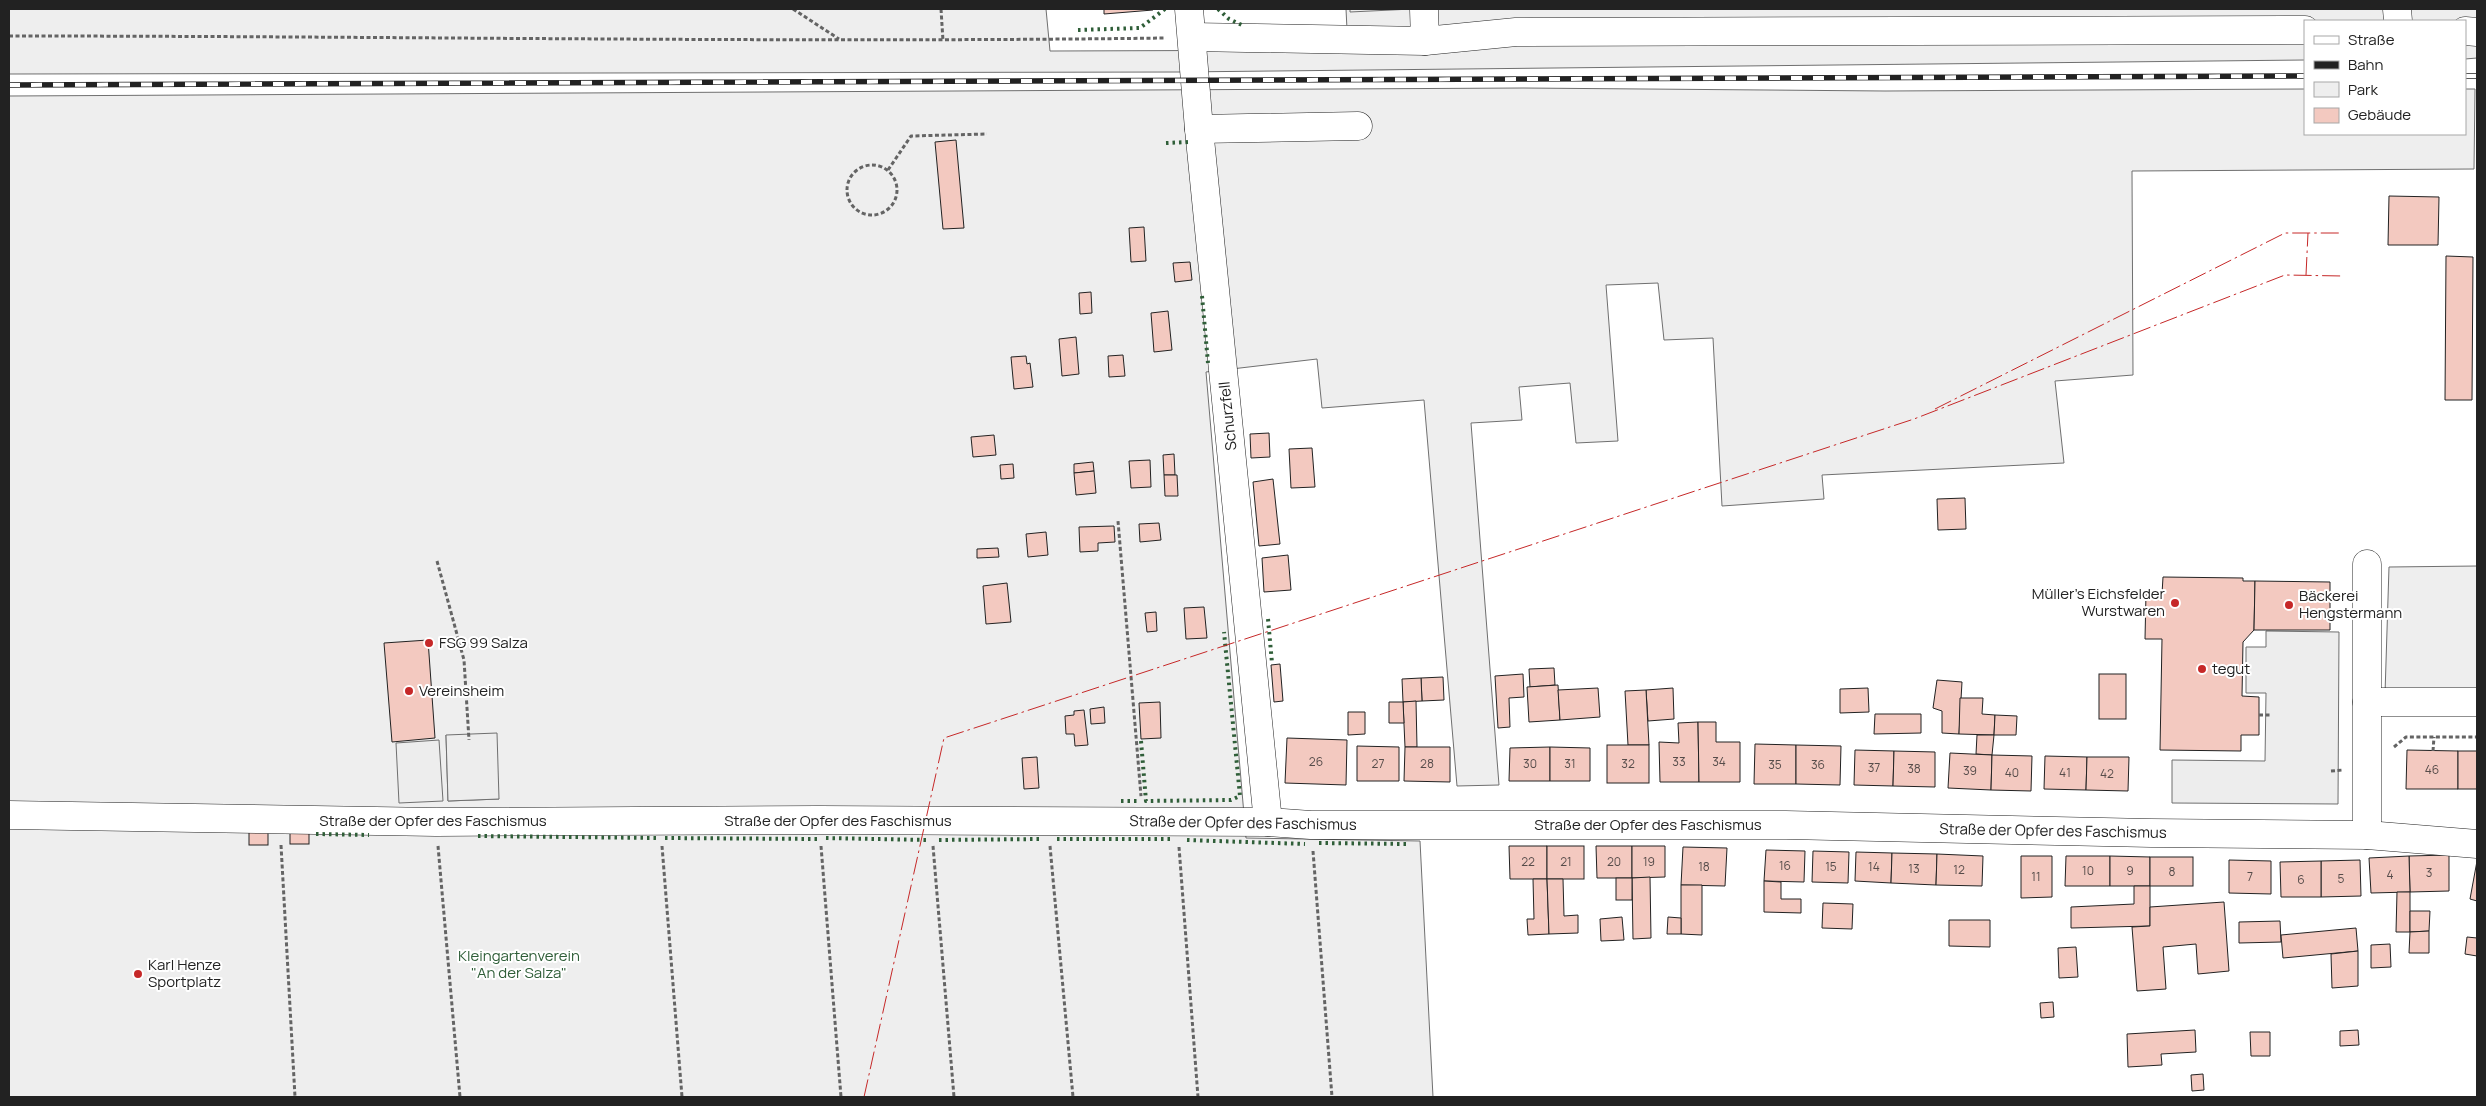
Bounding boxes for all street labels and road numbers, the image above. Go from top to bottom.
street label: Schurzfell [1213,380,1242,452]
street label: Straße der Opfer des Faschismus [319,810,547,831]
street label: Straße der Opfer des Faschismus [724,810,952,831]
street label: Straße der Opfer des Faschismus [1129,810,1357,835]
street label: Straße der Opfer des Faschismus [1534,814,1762,835]
street label: Straße der Opfer des Faschismus [1939,818,2167,843]

